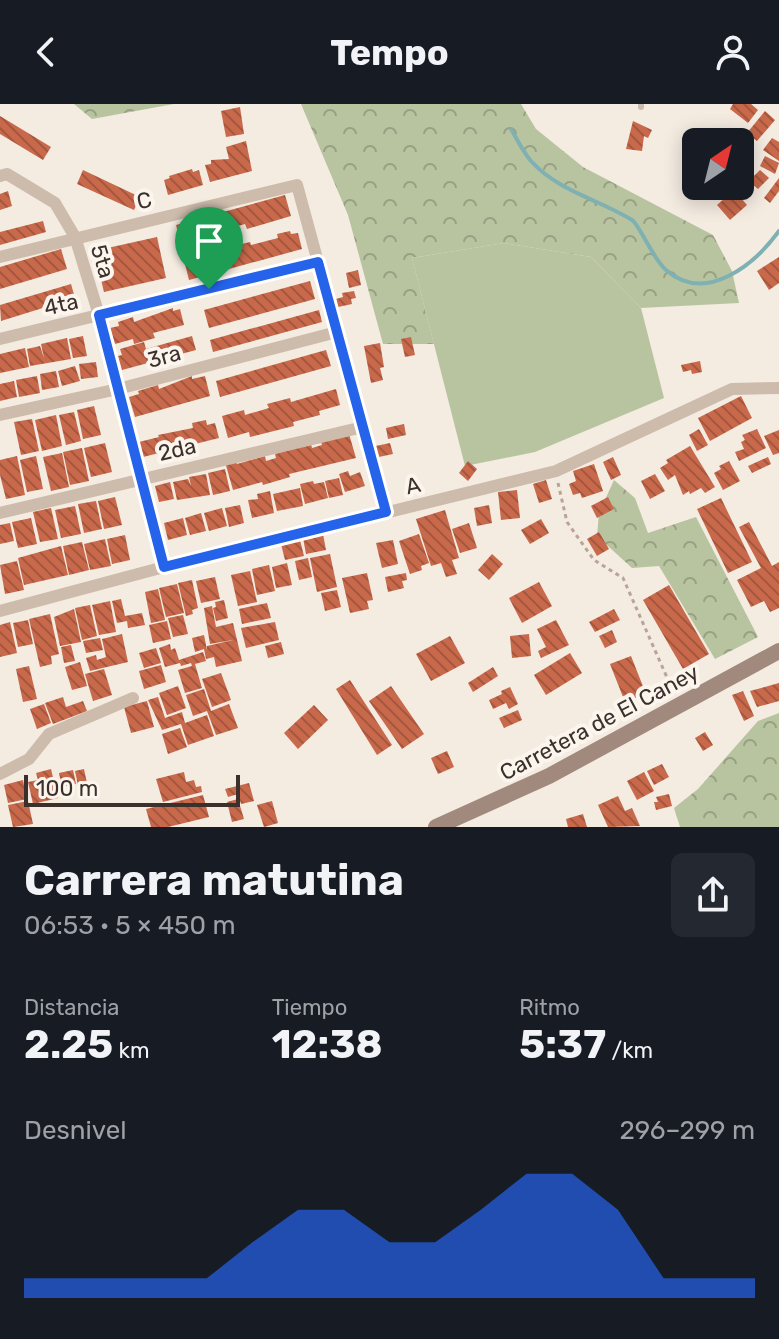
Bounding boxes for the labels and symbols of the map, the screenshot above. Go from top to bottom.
north arrow [682,128,754,200]
street label: C [134,186,154,215]
pin [175,207,243,289]
street label: 5ta [85,241,120,281]
street label: 4ta [41,287,81,322]
street label: 3ra [144,339,184,374]
street label: 2da [155,432,199,467]
street label: A [403,471,424,500]
street label: Carretera de El Caney [495,659,703,786]
scale bar [24,771,240,807]

